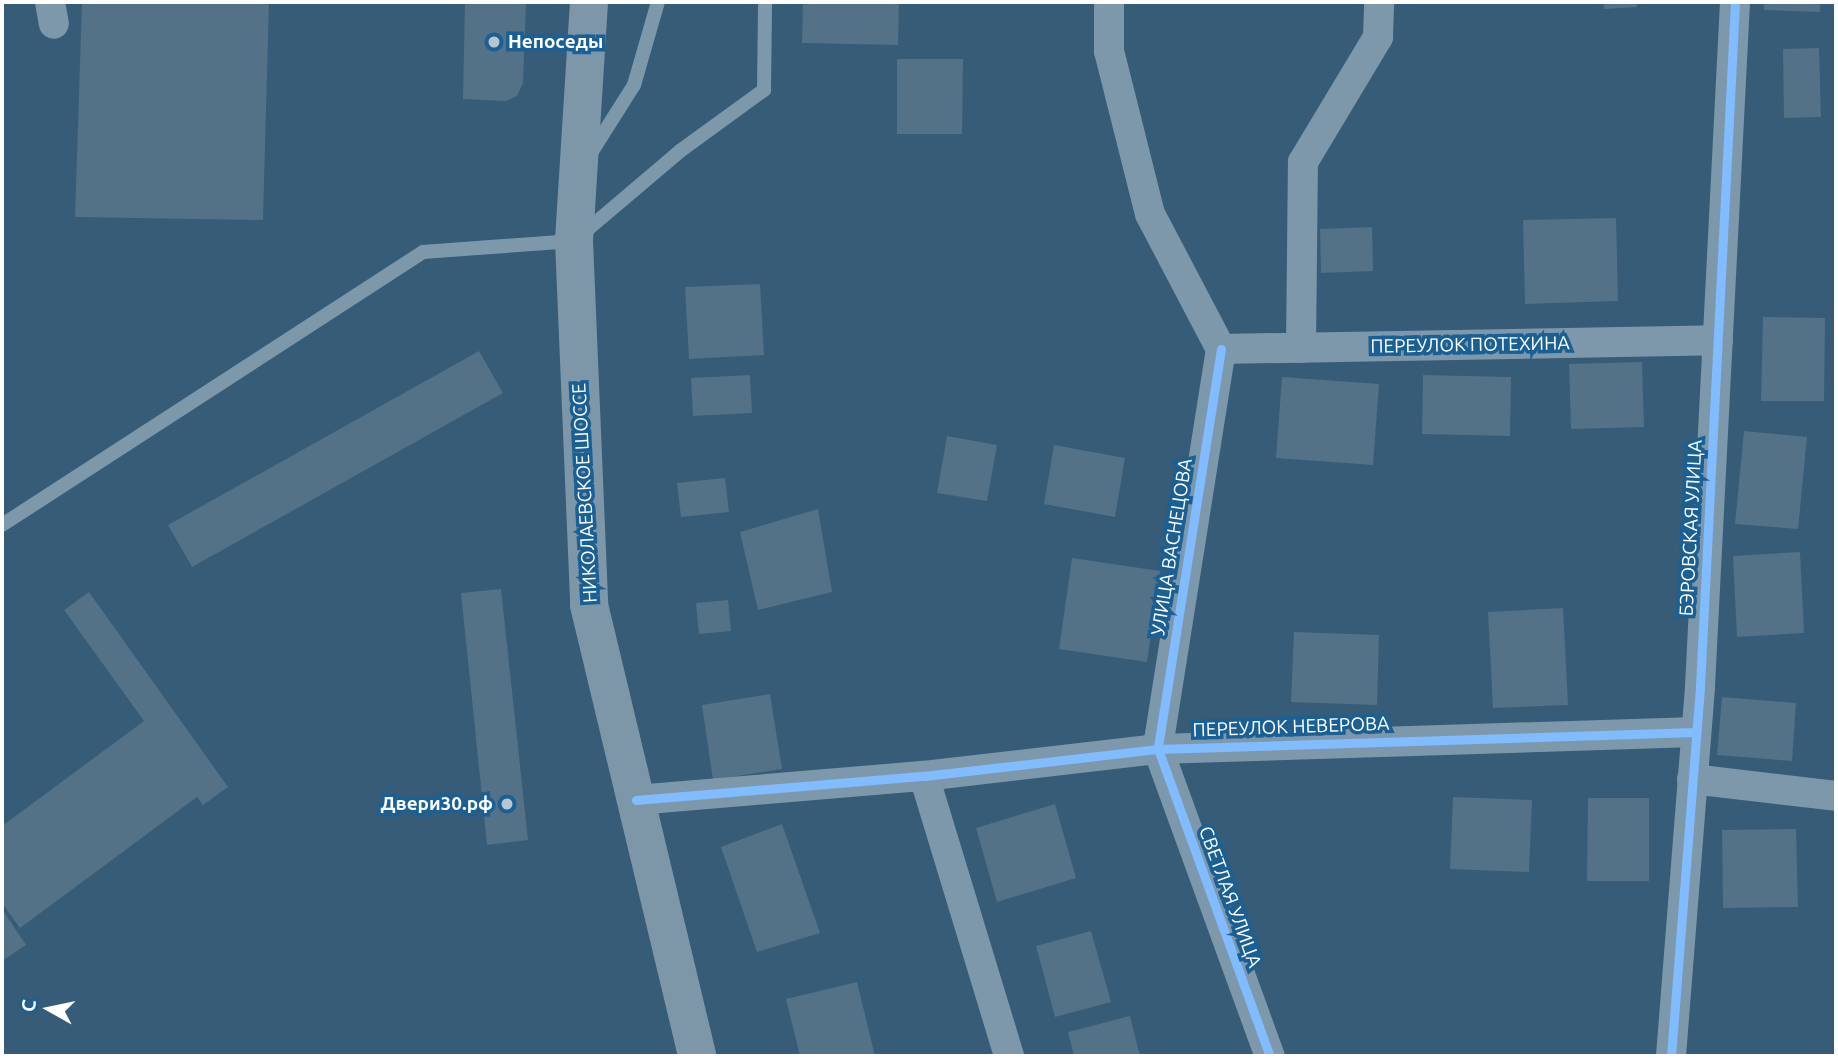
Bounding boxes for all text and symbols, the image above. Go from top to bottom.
place label: Непоседы [508,31,603,53]
marker: Непоседы [486,34,502,50]
street label: ПЕРЕУЛОК ПОТЕХИНА [1370,332,1570,358]
street label: НИКОЛАЕВСКОЕ ШОССЕ [568,382,602,604]
street label: БЭРОВСКАЯ УЛИЦА [1675,439,1707,617]
street label: УЛИЦА ВАСНЕЦОВА [1147,457,1197,637]
street label: ПЕРЕУЛОК НЕВЕРОВА [1192,712,1390,742]
place label: Двери30.рф [380,793,493,815]
marker: Двери30.рф [499,796,515,812]
street label: СВЕТЛАЯ УЛИЦА [1194,823,1266,971]
north arrow [14,974,84,1044]
text: С [16,998,40,1013]

